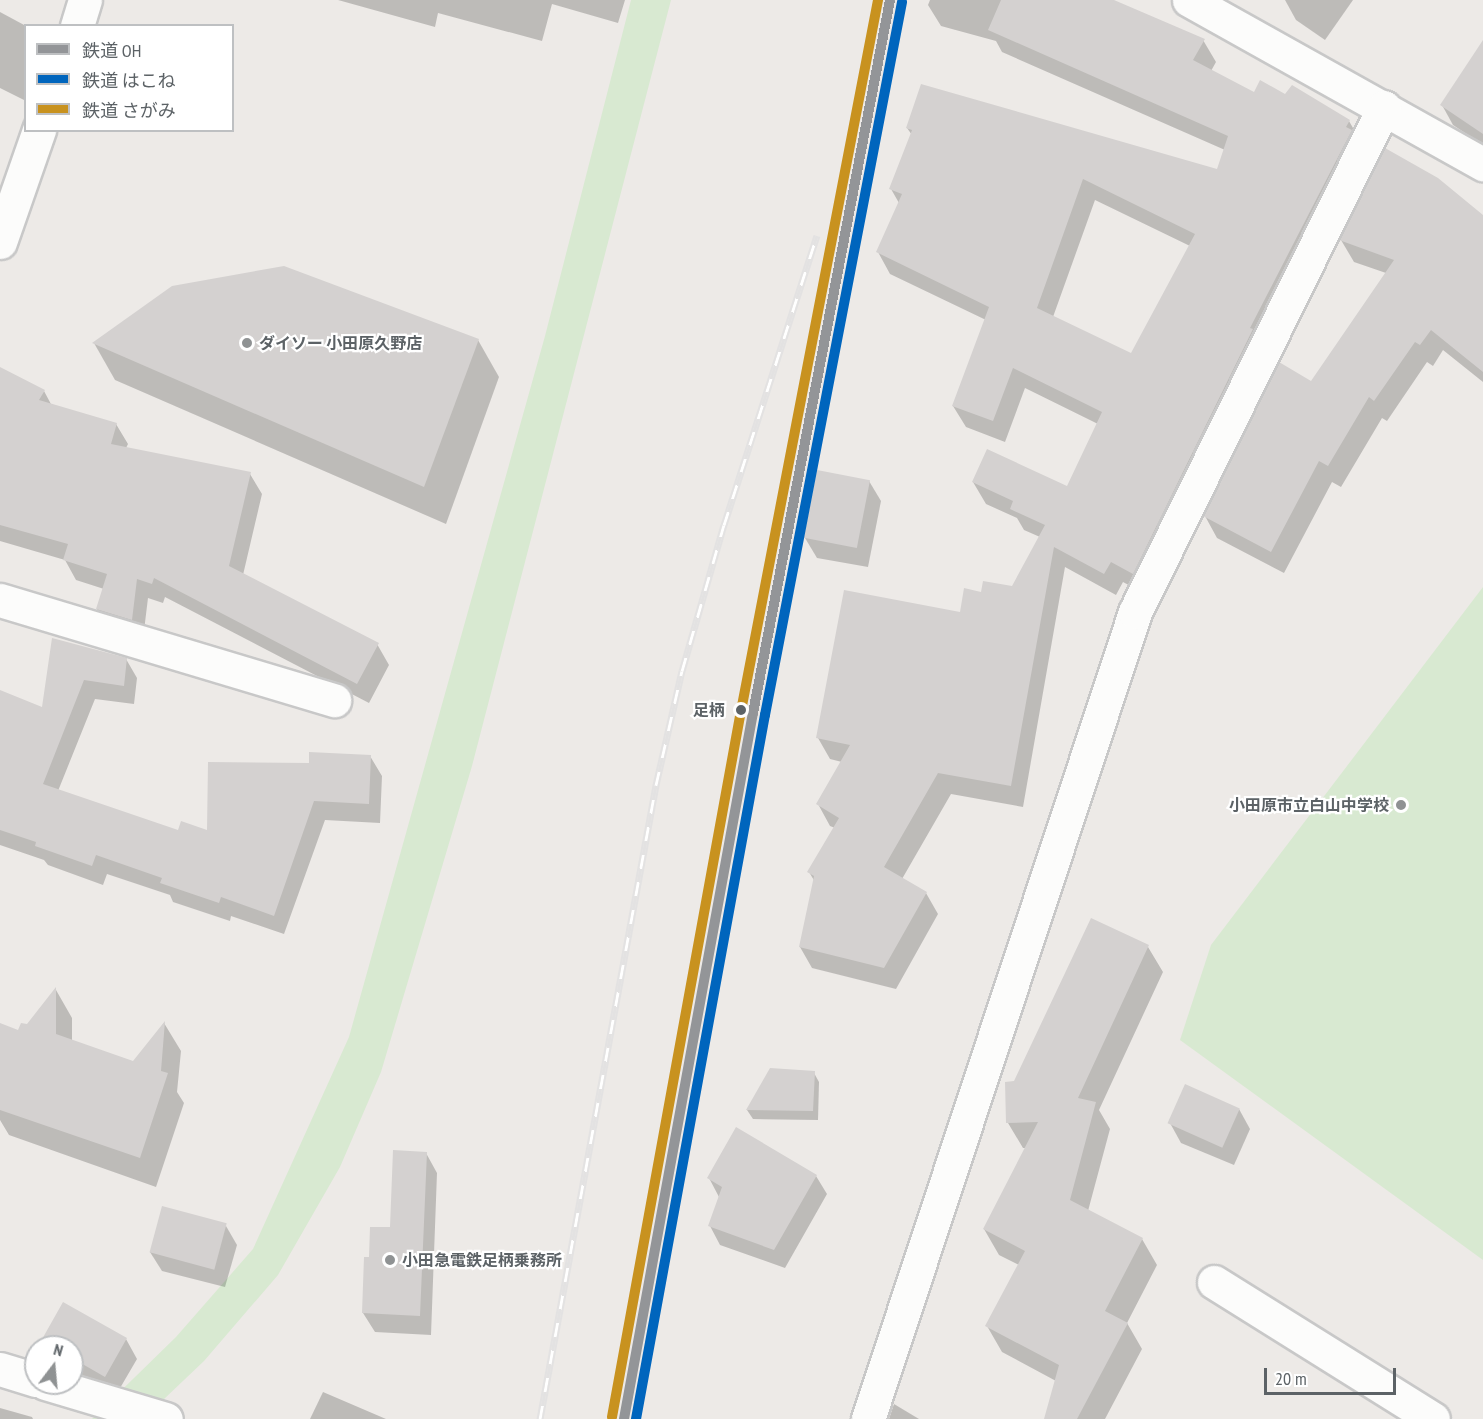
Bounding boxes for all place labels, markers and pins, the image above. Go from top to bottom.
place label: ダイソー 小田原久野店 [259,333,422,353]
marker: ダイソー 小田原久野店 [240,336,254,350]
marker: 足柄 [730,699,752,721]
place label: 足柄 [693,700,725,720]
place label: 小田原市立白山中学校 [1229,795,1389,815]
marker: 小田原市立白山中学校 [1394,798,1408,812]
place label: 小田急電鉄足柄乗務所 [402,1250,562,1270]
marker: 小田急電鉄足柄乗務所 [383,1253,397,1267]

